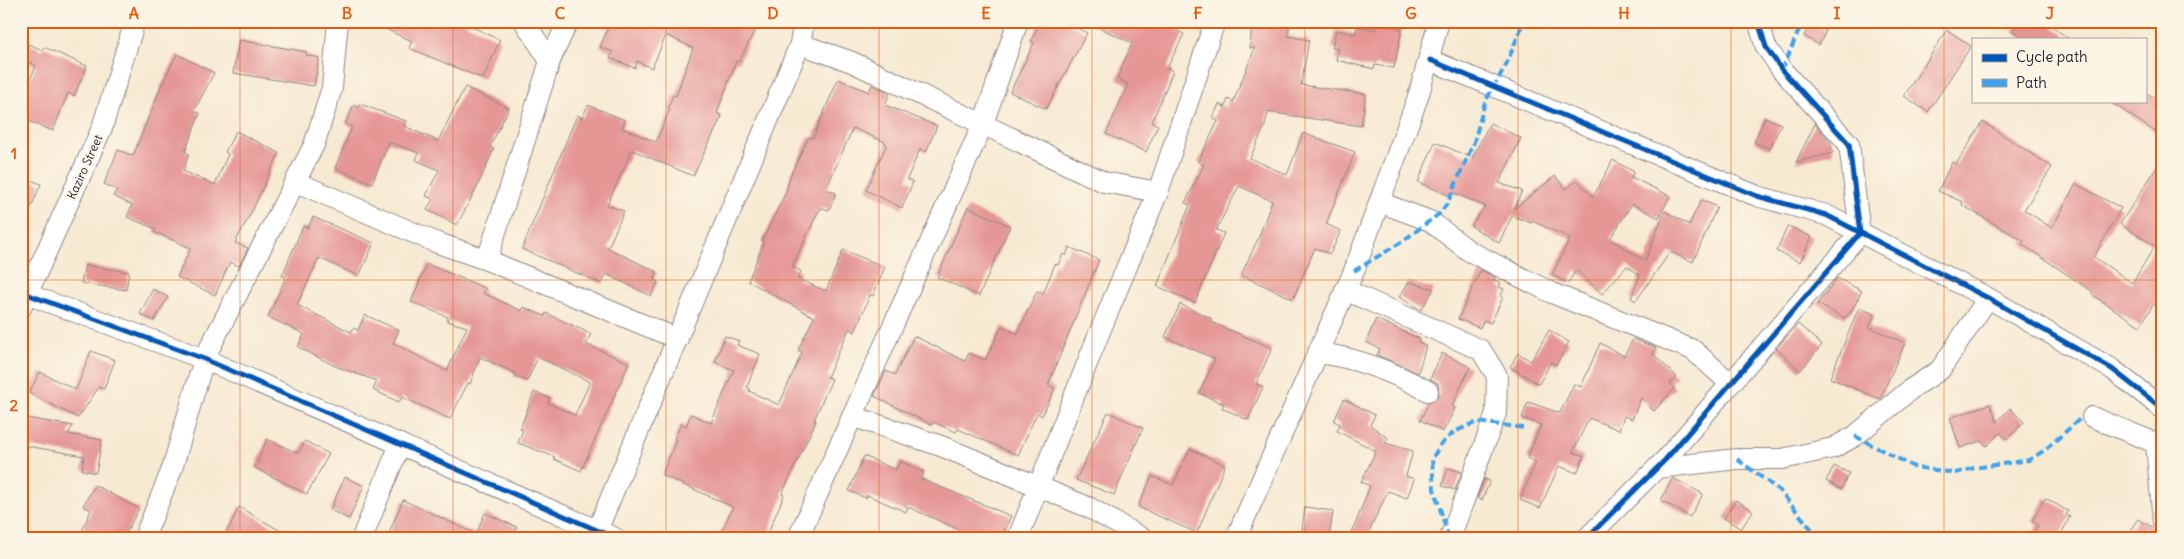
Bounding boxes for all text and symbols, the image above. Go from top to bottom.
text: A [129,3,139,23]
text: B [342,3,353,23]
text: C [555,3,566,23]
text: D [767,3,779,23]
text: E [981,3,991,23]
text: F [1193,3,1203,23]
text: G [1405,3,1417,23]
text: H [1618,3,1630,23]
text: I [1834,3,1841,23]
text: J [2046,3,2055,23]
legend [1972,38,2146,102]
text: Cycle path [2016,47,2088,66]
text: Path [2016,73,2047,92]
street label: Kaziro Street [64,132,105,201]
text: 1 [11,143,17,163]
text: 2 [10,395,19,415]

